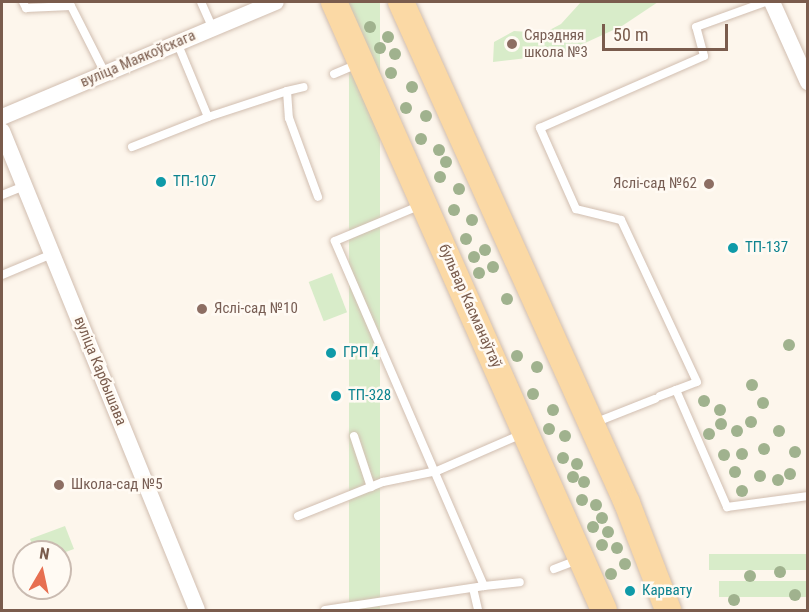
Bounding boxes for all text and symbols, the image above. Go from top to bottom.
scale bar [605,12,731,50]
text: 50 m [613,24,648,45]
place label: Сярэдняя школа №3 [524,26,588,61]
street label: вуліца Маякоўскага [78,27,198,91]
marker: Сярэдняя школа №3 [505,37,519,51]
place label: ТП-107 [173,173,216,191]
marker: ТП-107 [154,175,168,189]
place label: Яслі-сад №62 [613,175,697,193]
marker: Яслі-сад №62 [702,177,716,191]
place label: ТП-137 [745,239,788,257]
street label: бульвар Касманаўтаў [435,241,505,371]
marker: ТП-137 [726,241,740,255]
place label: Яслі-сад №10 [214,300,298,318]
marker: Яслі-сад №10 [195,302,209,316]
street label: вуліца Карбышава [70,314,130,428]
place label: ГРП 4 [343,344,379,362]
marker: ГРП 4 [324,346,338,360]
place label: ТП-328 [348,387,391,405]
marker: ТП-328 [329,389,343,403]
place label: Школа-сад №5 [71,476,163,494]
marker: Школа-сад №5 [52,478,66,492]
north arrow [12,540,72,600]
text: N [38,544,51,564]
place label: Карвату [642,582,692,600]
marker: Карвату [623,584,637,598]

